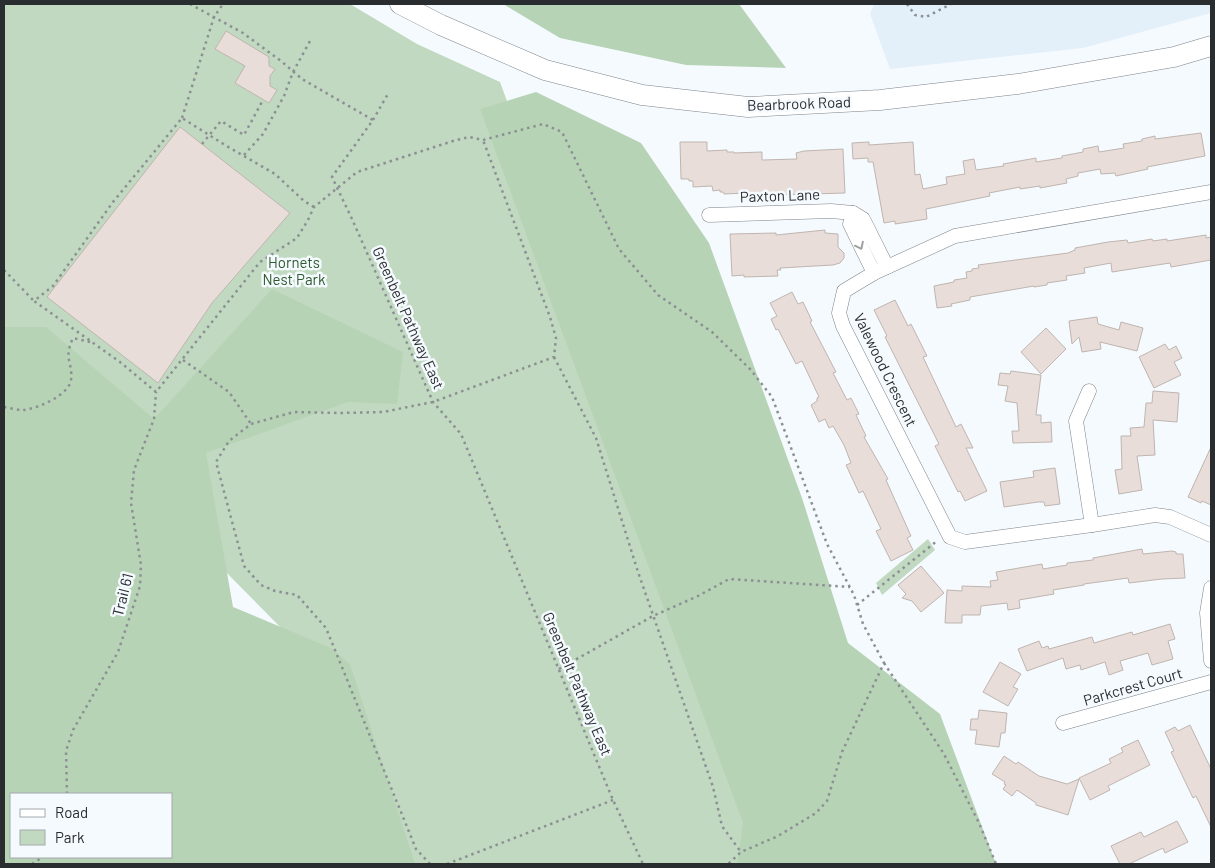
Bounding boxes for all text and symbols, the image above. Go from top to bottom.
street label: Bearbrook Road [747,92,851,114]
street label: Paxton Lane [740,185,820,205]
one-way arrow [854,241,865,250]
street label: Greenbelt Pathway East [369,244,448,392]
park label: Hornets Nest Park [262,253,326,288]
street label: Valewood Crescent [851,310,921,429]
street label: Trail 61 [108,571,136,618]
street label: Greenbelt Pathway East [540,609,616,758]
street label: Parkcrest Court [1081,663,1184,709]
legend [10,793,172,858]
text: Road [55,803,88,821]
text: Park [55,828,85,846]

